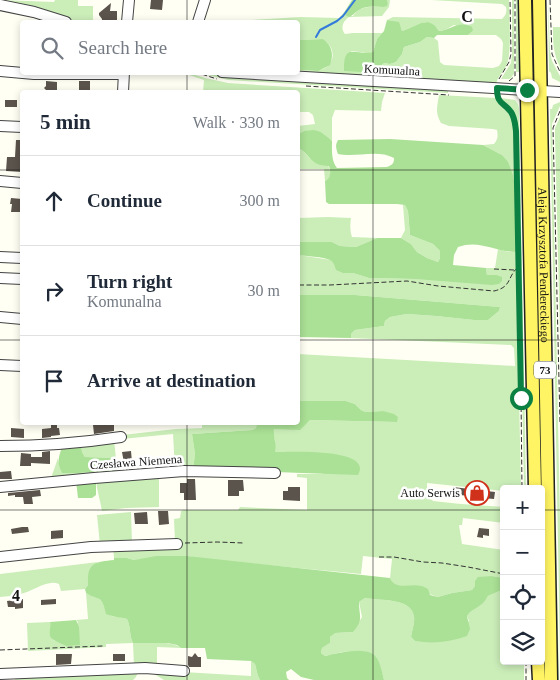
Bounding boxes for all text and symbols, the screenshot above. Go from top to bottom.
text: C [461,8,473,25]
search box [20,20,300,75]
icon: search [38,34,66,62]
text: Search here [78,37,167,58]
street label: Komunalna [364,62,421,78]
route end [516,79,539,102]
text: 5 min [40,110,91,134]
text: Walk · 330 m [193,114,280,131]
icon: ahead [40,187,68,215]
street label: Aleja Krzysztofa Pendereckiego [535,187,552,343]
text: Continue [87,190,162,211]
text: 300 m [240,192,280,209]
text: Turn right [87,271,172,292]
icon: right [40,277,68,305]
text: 30 m [248,282,280,299]
text: Komunalna [87,293,162,310]
road number: 73 [534,362,556,378]
icon: arrive [40,367,68,395]
text: Arrive at destination [87,370,256,391]
route start [510,387,533,410]
street label: Czesława Niemena [89,452,183,472]
shop icon: Auto Serwis [464,480,490,506]
map controls [500,485,545,665]
button: + [500,485,545,530]
place label: Auto Serwis [400,486,460,500]
button: − [500,530,545,575]
button: locate [500,575,545,620]
text: 4 [12,587,20,604]
button: layers [500,620,545,665]

